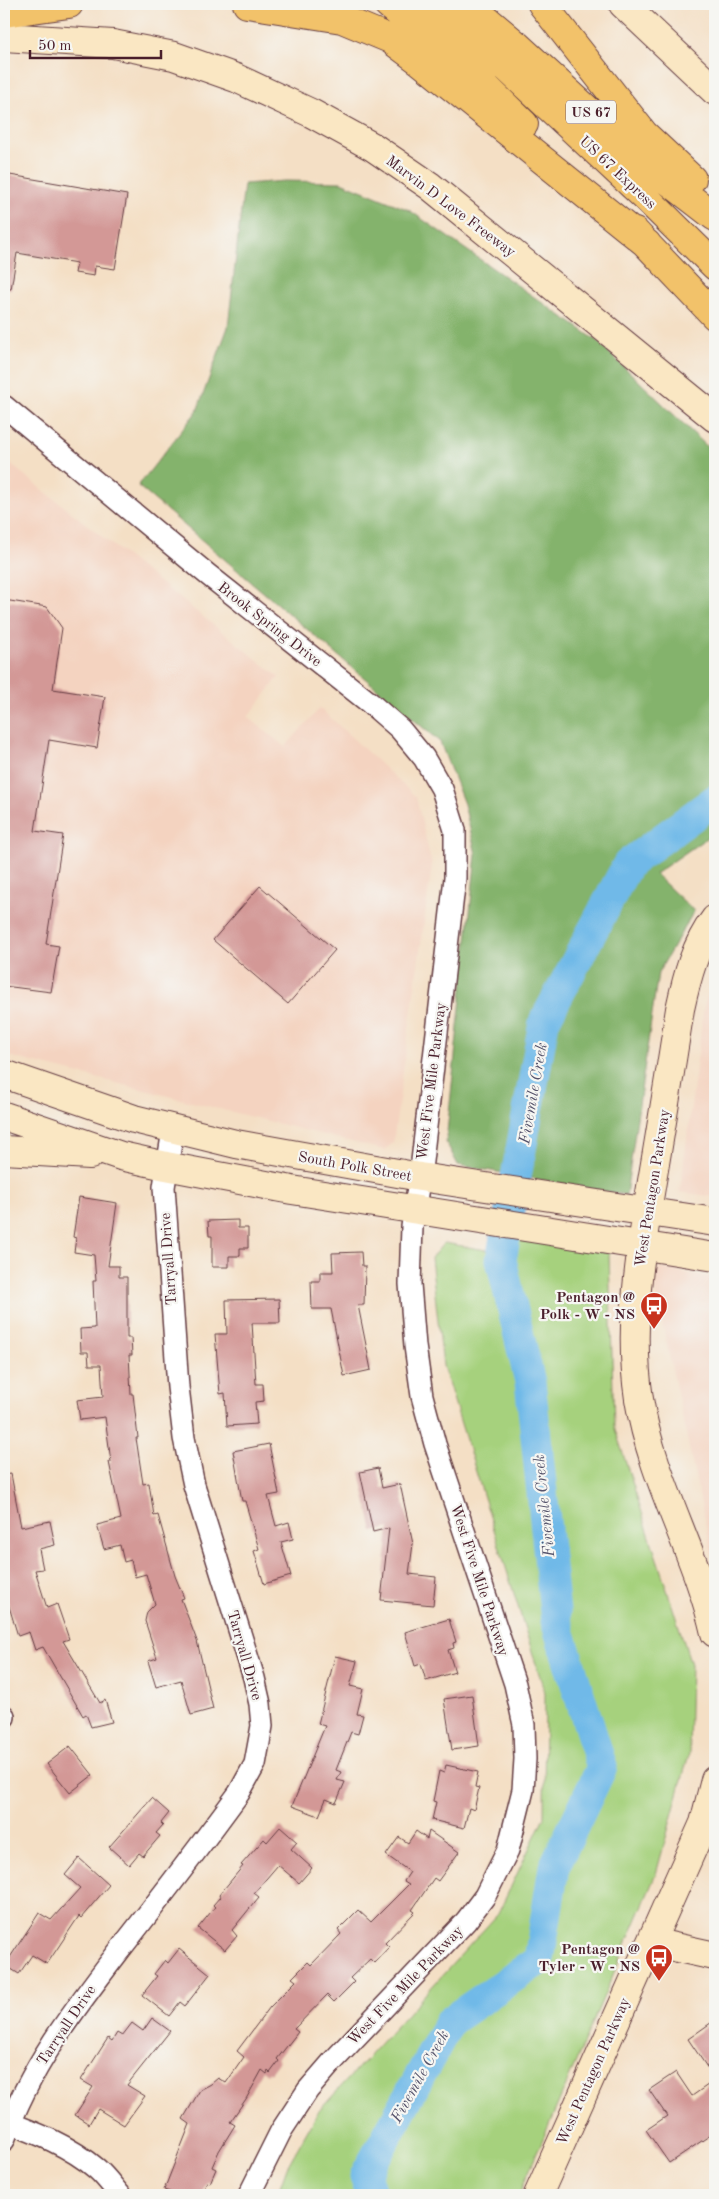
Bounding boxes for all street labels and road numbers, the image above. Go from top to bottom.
road number: US 67 [566,100,616,124]
street label: US 67 Express [576,134,658,212]
street label: Marvin D Love Freeway [383,154,518,261]
street label: Brook Spring Drive [214,580,324,670]
street label: West Five Mile Parkway [415,1001,450,1161]
street label: West Pentagon Parkway [634,1108,673,1268]
street label: South Polk Street [297,1150,413,1185]
street label: Tarryall Drive [159,1212,180,1306]
street label: West Five Mile Parkway [447,1503,510,1658]
street label: Tarryall Drive [224,1609,264,1702]
street label: West Five Mile Parkway [345,1924,467,2048]
street label: Tarryall Drive [35,1983,99,2069]
street label: West Pentagon Parkway [555,1996,634,2148]

